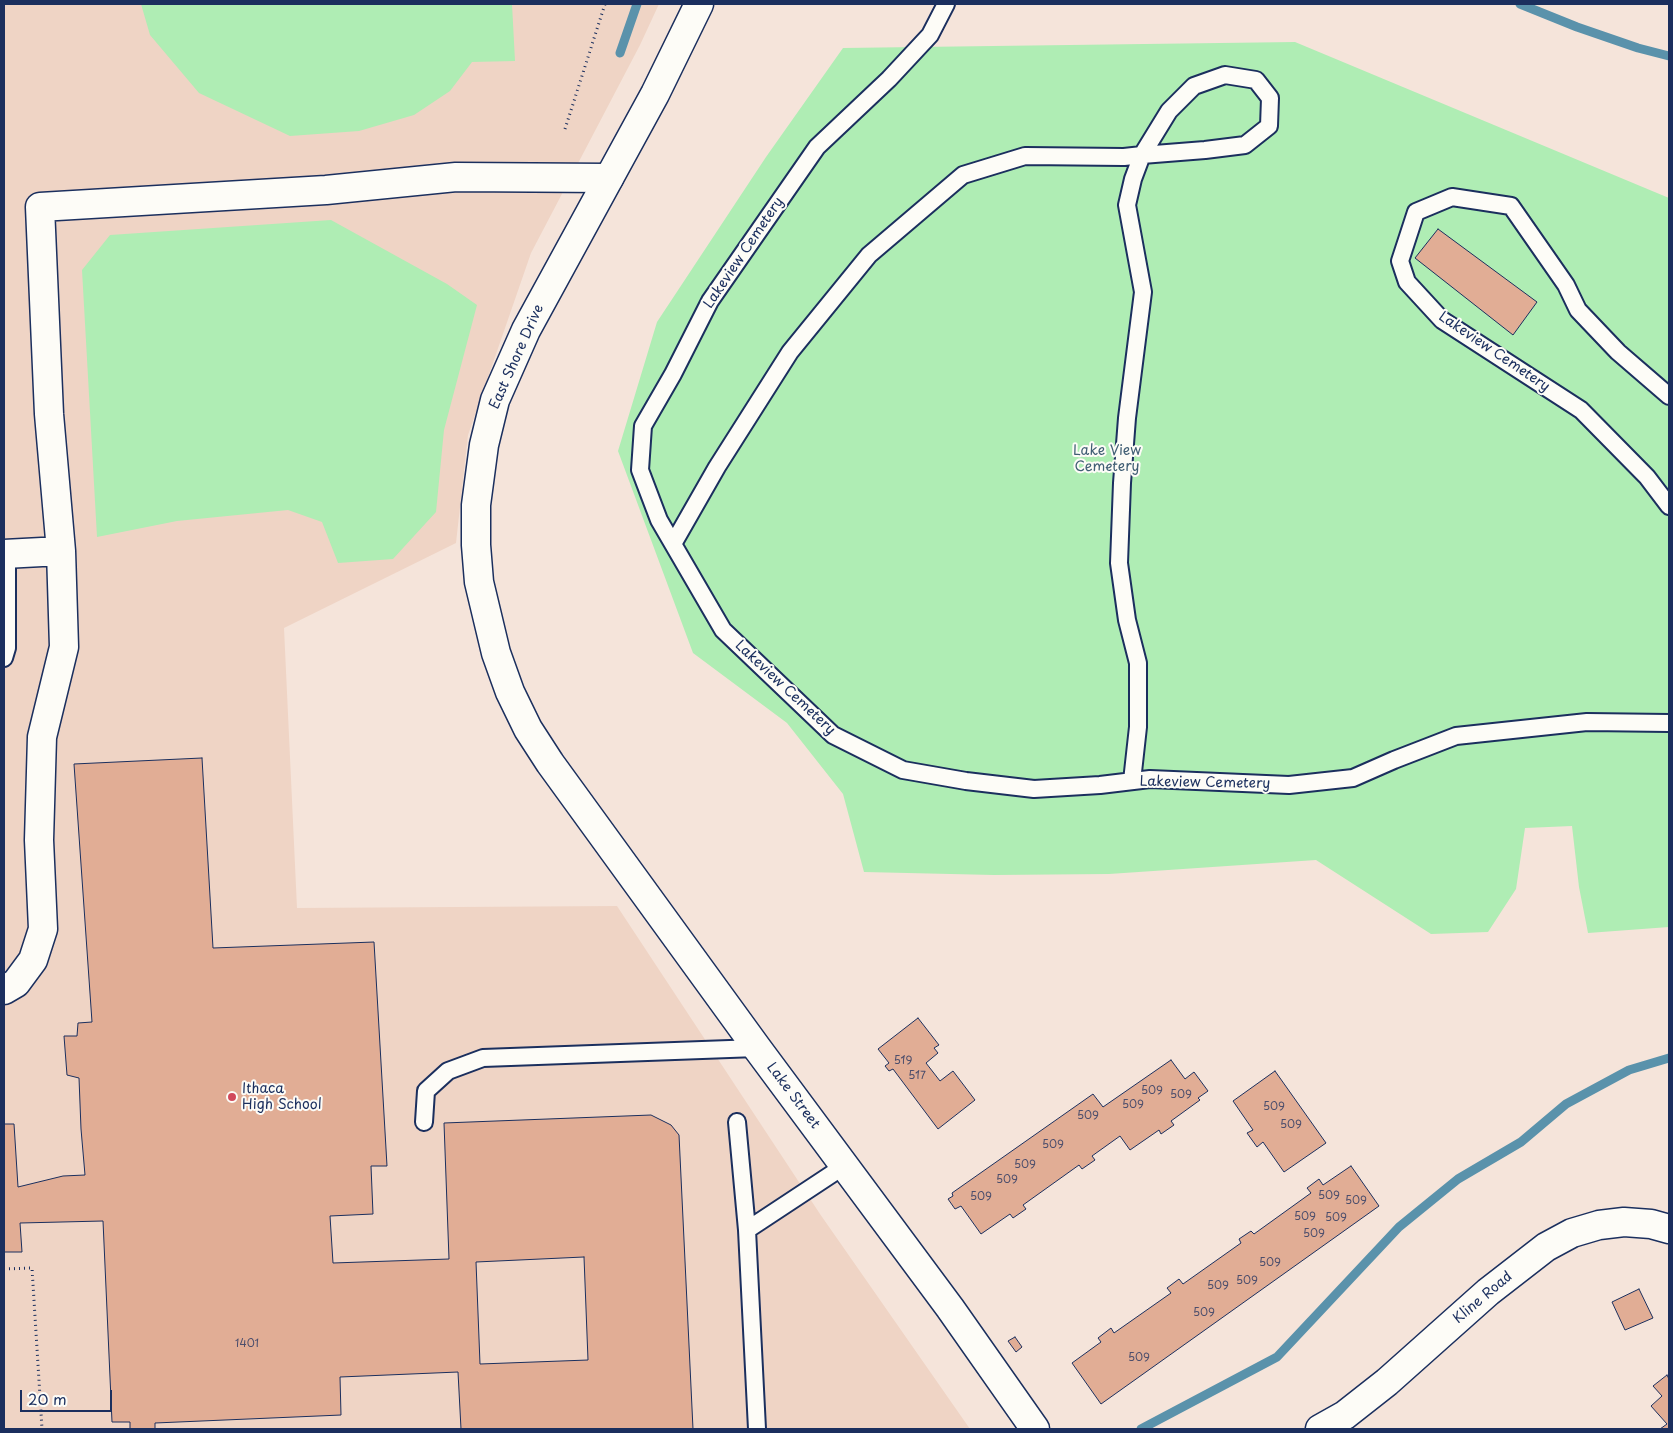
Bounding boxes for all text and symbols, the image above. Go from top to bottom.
street label: Lakeview Cemetery [700,194,788,312]
street label: East Shore Drive [486,302,548,412]
street label: Lakeview Cemetery [1435,308,1553,396]
park label: Lake View Cemetery [1073,443,1141,476]
street label: Lakeview Cemetery [731,637,839,739]
street label: Lakeview Cemetery [1140,773,1270,793]
house number: 519 [894,1054,912,1068]
street label: Lake Street [763,1060,823,1132]
house number: 517 [908,1069,926,1083]
place label: Ithaca High School [242,1081,322,1114]
house number: 509 [1141,1084,1163,1098]
house number: 509 [1170,1088,1192,1102]
marker: Ithaca High School [226,1091,238,1103]
house number: 509 [1122,1098,1144,1112]
house number: 509 [1263,1100,1285,1114]
house number: 509 [1077,1109,1099,1123]
house number: 509 [1280,1118,1302,1132]
house number: 509 [1042,1138,1064,1152]
house number: 509 [1014,1158,1036,1172]
house number: 509 [996,1173,1018,1187]
house number: 509 [1318,1189,1340,1203]
house number: 509 [970,1190,992,1204]
house number: 509 [1345,1194,1367,1208]
house number: 509 [1294,1210,1316,1224]
house number: 509 [1325,1211,1347,1225]
house number: 509 [1303,1227,1325,1241]
house number: 509 [1259,1256,1281,1270]
street label: Kline Road [1450,1268,1516,1328]
house number: 509 [1236,1274,1258,1288]
house number: 509 [1207,1279,1229,1293]
house number: 509 [1193,1306,1215,1320]
house number: 1401 [235,1337,259,1351]
house number: 509 [1128,1351,1150,1365]
scale bar [22,1380,115,1412]
text: 20 m [28,1387,67,1410]

